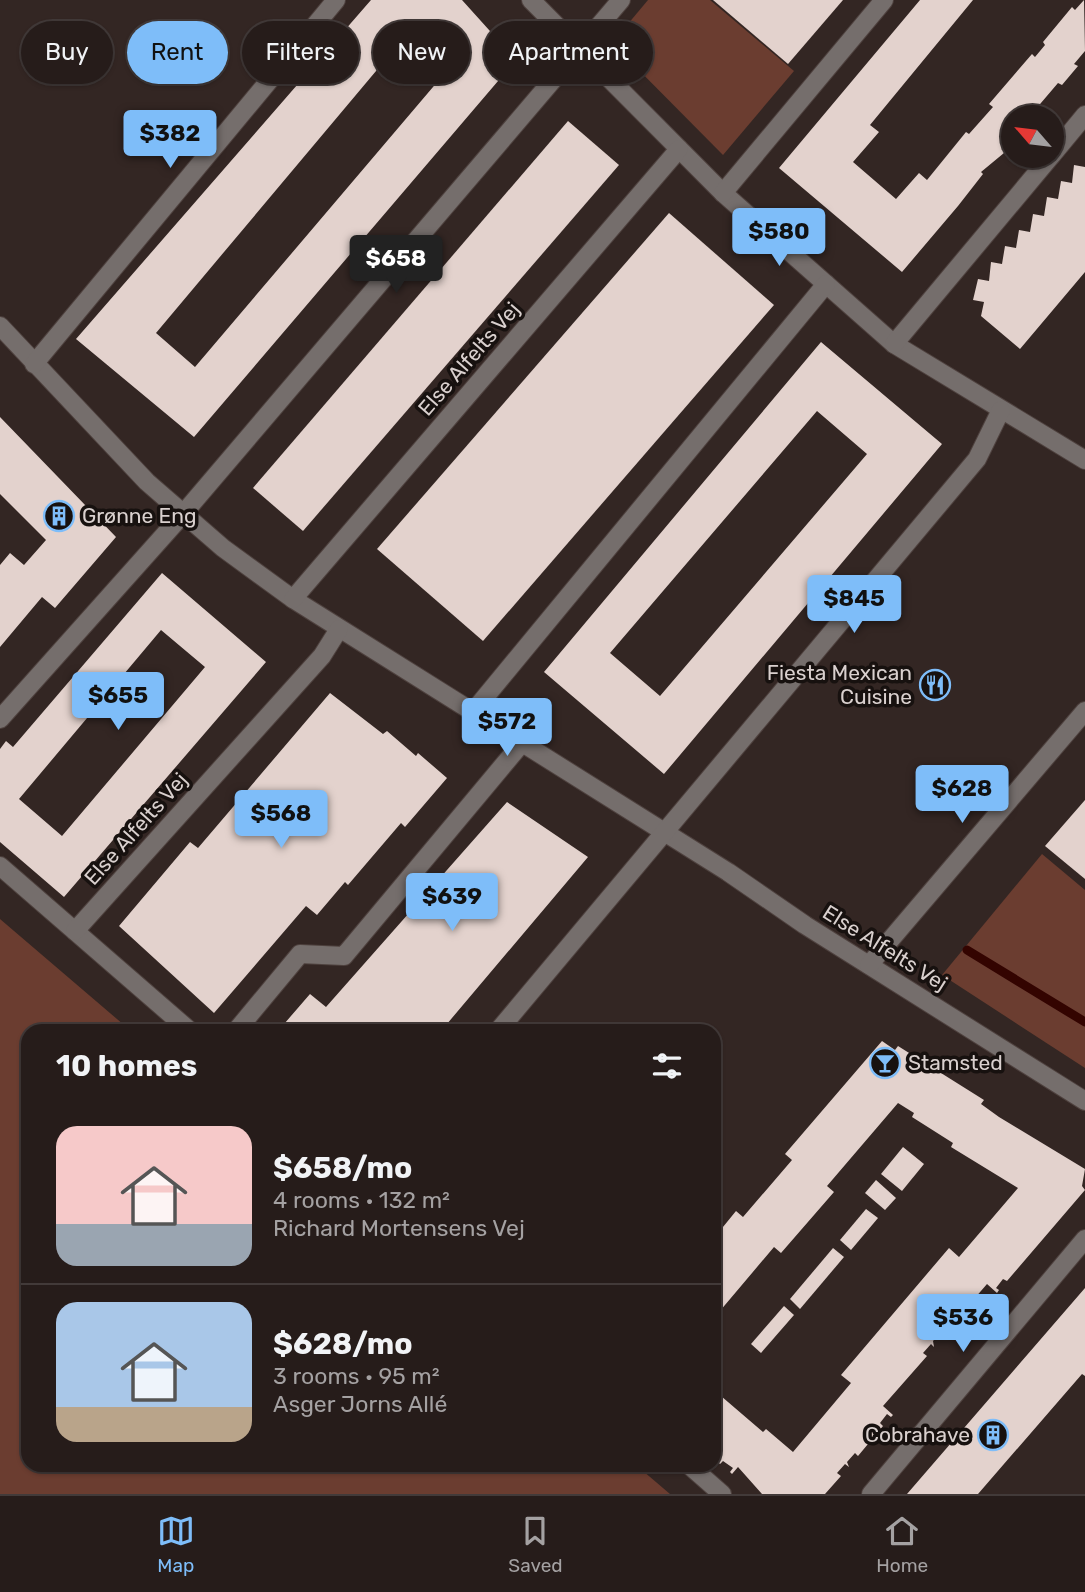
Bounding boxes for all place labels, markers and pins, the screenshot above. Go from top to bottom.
pin: $382 [129,110,211,170]
pin: $580 [738,208,820,268]
pin: $658 [355,236,437,295]
building icon: Grønne Eng [42,499,76,533]
place label: Grønne Eng [82,503,196,528]
pin: $845 [813,576,895,635]
place label: Fiesta Mexican Cuisine [767,660,912,709]
restaurant icon: Fiesta Mexican Cuisine [918,668,952,702]
pin: $655 [77,672,159,732]
pin: $572 [466,698,548,758]
pin: $628 [921,766,1003,825]
pin: $568 [240,790,322,850]
pin: $639 [411,874,493,933]
bar icon: Stamsted [868,1046,902,1080]
place label: Stamsted [908,1050,1003,1075]
pin: $536 [922,1294,1004,1354]
building icon: Cobrahave [976,1418,1010,1452]
place label: Cobrahave [865,1422,970,1447]

